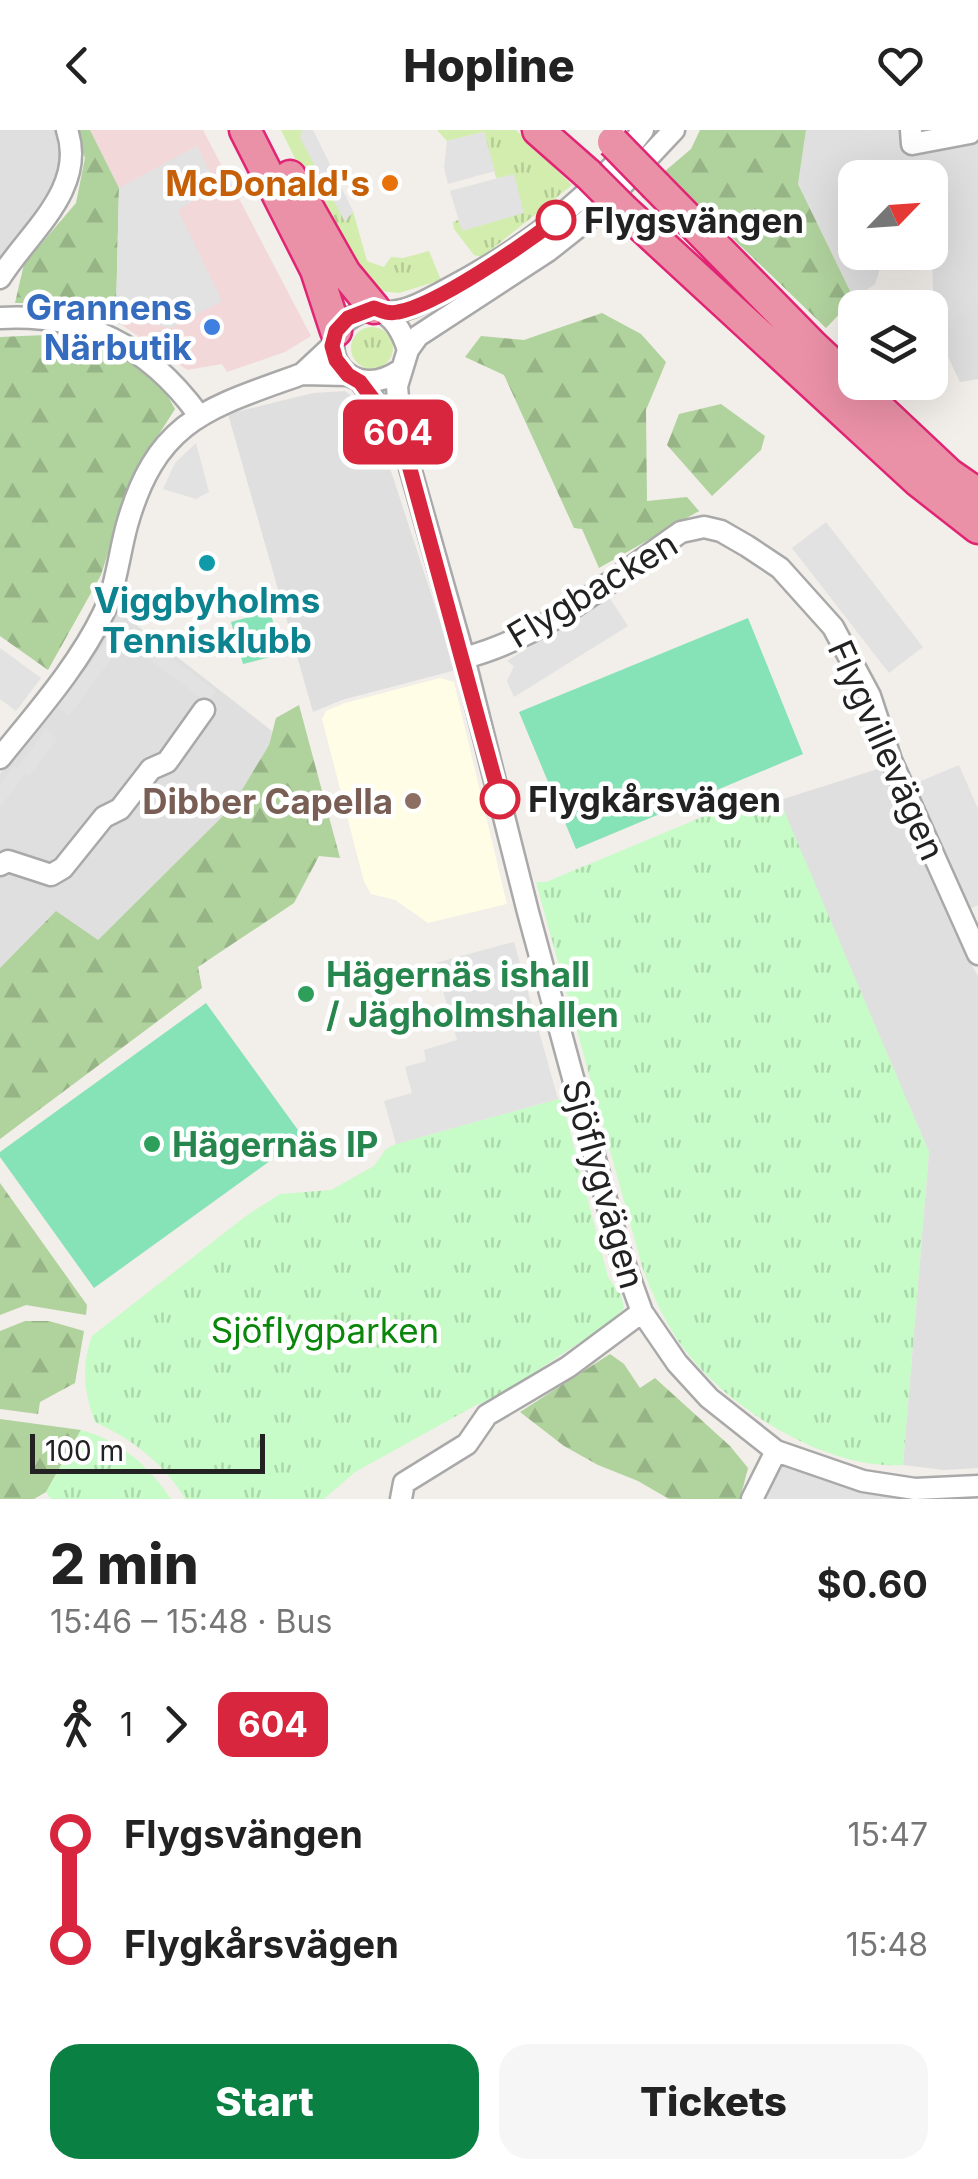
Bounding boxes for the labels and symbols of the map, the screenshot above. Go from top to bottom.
north arrow [838,160,948,270]
place label: McDonald's [165,162,370,204]
marker: McDonald's [379,172,401,194]
place label: Flygsvängen [584,199,804,241]
marker: Flygsvängen [537,201,575,239]
place label: Grannens Närbutik [26,286,193,368]
marker: Grannens Närbutik [201,316,223,338]
line badge: 604 [340,400,456,464]
street label: Flygbacken [499,522,685,656]
marker: Viggbyholms Tennisklubb [196,552,218,574]
place label: Viggbyholms Tennisklubb [94,579,320,661]
street label: Flygvillevägen [820,634,954,866]
place label: Flygkårsvägen [528,778,781,820]
place label: Dibber Capella [142,780,393,822]
marker: Flygkårsvägen [481,780,519,818]
marker: Dibber Capella [402,790,424,812]
place label: Hägernäs ishall / Jägholmshallen [326,953,619,1035]
marker: Hägernäs ishall / Jägholmshallen [295,983,317,1005]
street label: Sjöflygvägen [554,1075,654,1293]
place label: Hägernäs IP [172,1123,378,1165]
marker: Hägernäs IP [141,1133,163,1155]
park label: Sjöflygparken [211,1309,439,1351]
scale bar [30,1429,265,1474]

